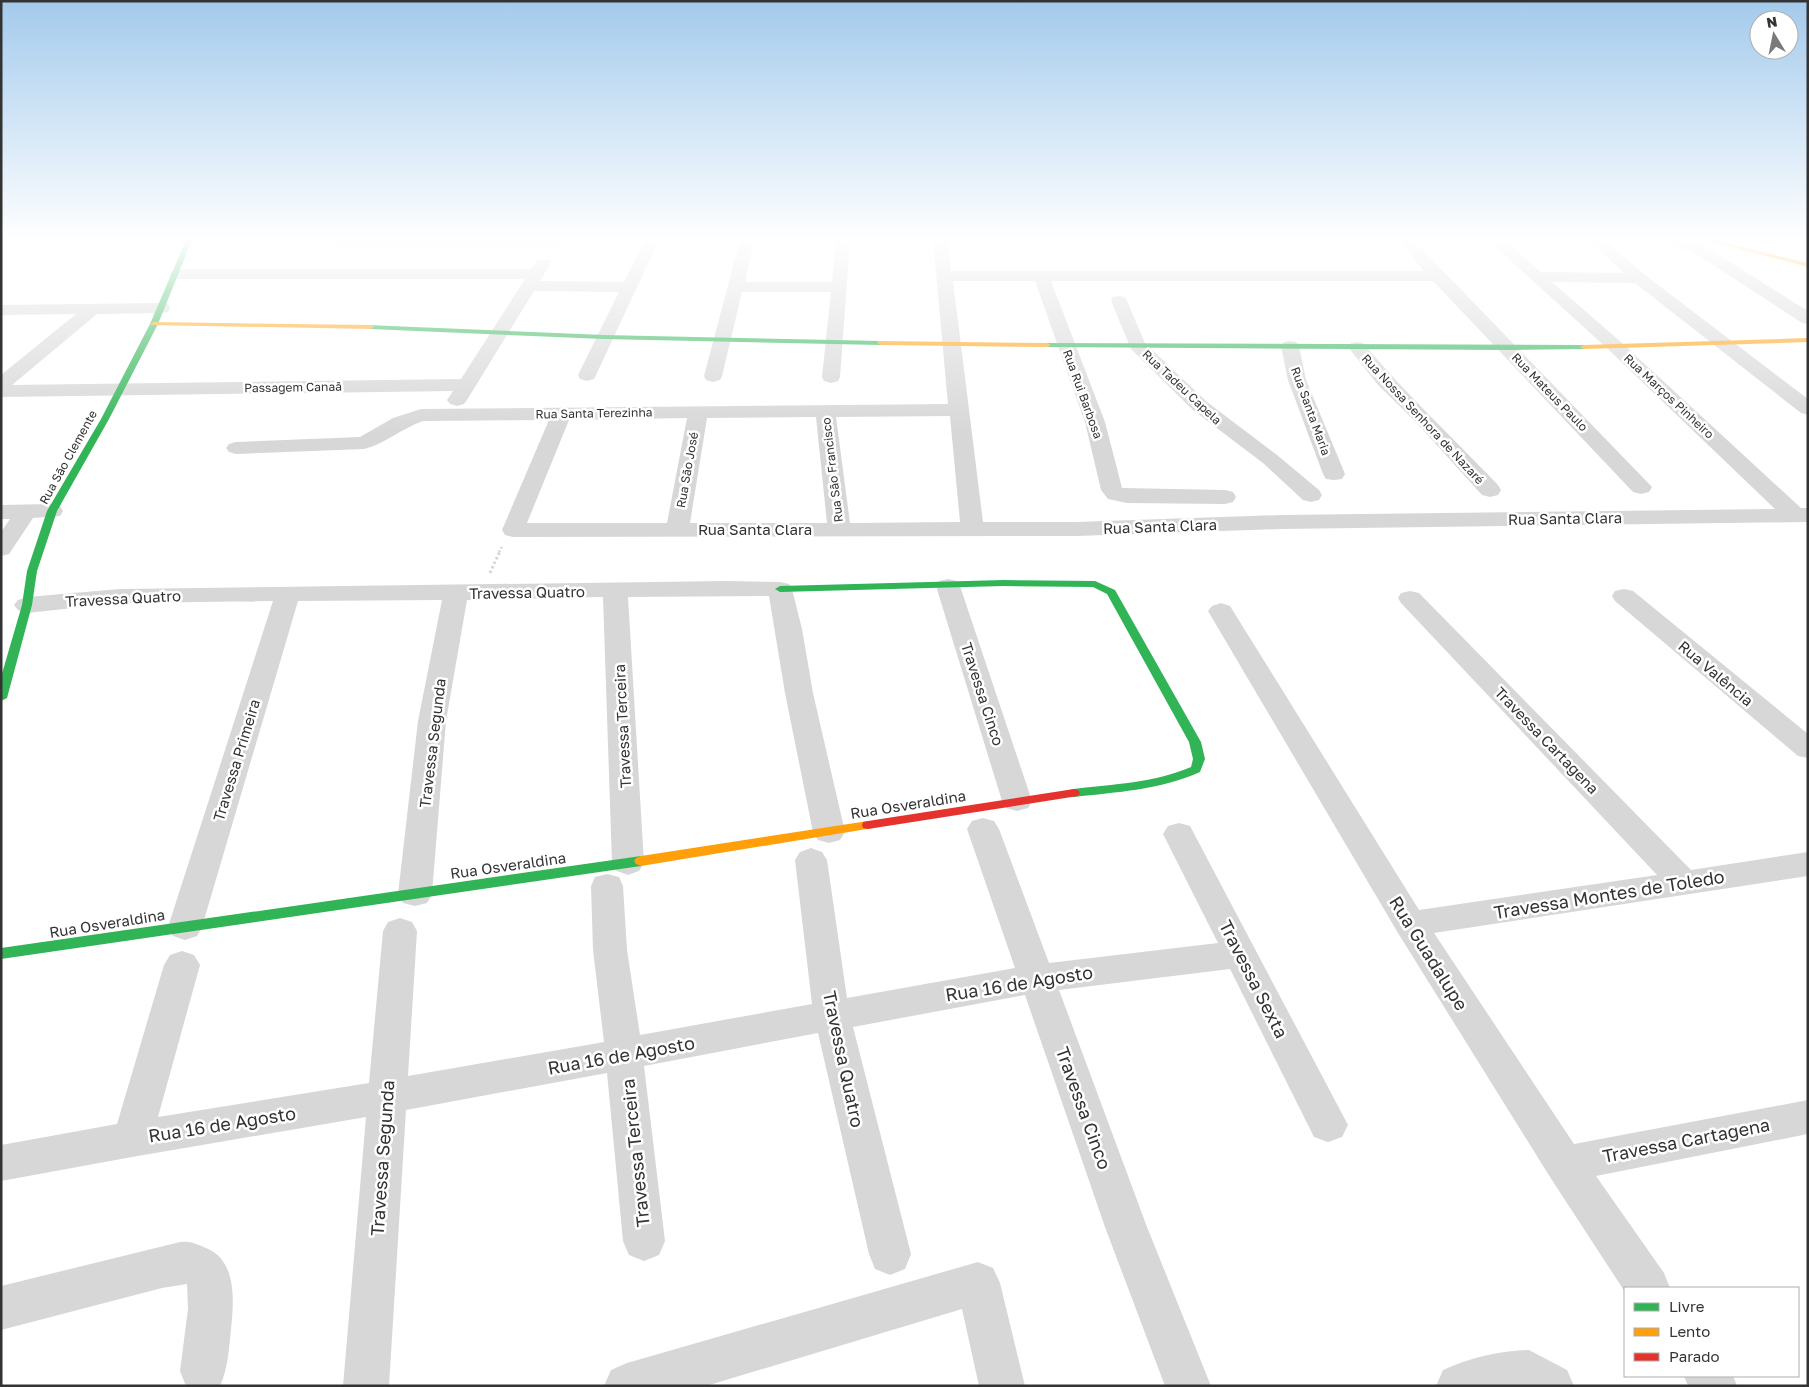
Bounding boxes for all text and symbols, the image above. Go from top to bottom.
north arrow [1749,10,1799,60]
text: N [1765,12,1778,31]
street label: Rua Rui Barbosa [1060,347,1106,441]
street label: Rua Tadeu Capela [1139,347,1225,427]
street label: Rua Mateus Paulo [1509,350,1591,434]
street label: Rua Marços Pinheiro [1621,350,1717,442]
street label: Rua Nossa Senhora de Nazaré [1359,351,1487,487]
street label: Rua Santa Maria [1288,365,1334,457]
street label: Passagem Canaã [244,379,342,395]
street label: Rua Santa Terezinha [535,404,653,422]
street label: Rua São Clemente [36,407,100,507]
street label: Rua São Francisco [818,417,846,523]
street label: Rua São José [673,431,701,509]
street label: Rua Santa Clara [1508,508,1622,528]
street label: Rua Santa Clara [1103,515,1217,537]
street label: Rua Santa Clara [698,520,812,538]
street label: Travessa Quatro [469,582,585,602]
street label: Travessa Quatro [65,586,181,610]
street label: Rua Valência [1675,637,1757,709]
street label: Travessa Cinco [958,640,1008,748]
street label: Travessa Terceira [610,664,634,788]
street label: Travessa Segunda [415,677,449,809]
street label: Travessa Cartagena [1491,683,1603,797]
street label: Travessa Primeira [209,697,263,823]
street label: Rua Osveraldina [849,786,967,822]
street label: Rua Osveraldina [449,848,567,882]
street label: Travessa Montes de Toledo [1492,865,1726,923]
street label: Rua Guadalupe [1385,892,1473,1014]
street label: Rua Osveraldina [48,905,166,941]
street label: Travessa Sexta [1215,916,1293,1042]
street label: Rua 16 de Agosto [944,960,1094,1006]
street label: Travessa Quatro [819,989,869,1129]
street label: Rua 16 de Agosto [546,1031,696,1079]
street label: Travessa Cinco [1052,1044,1116,1172]
street label: Travessa Terceira [616,1078,654,1228]
street label: Travessa Segunda [366,1079,398,1237]
street label: Rua 16 de Agosto [147,1101,297,1147]
street label: Travessa Cartagena [1600,1113,1772,1167]
legend [1624,1287,1799,1377]
text: Livre [1669,1297,1705,1315]
text: Lento [1669,1322,1710,1340]
text: Parado [1669,1347,1720,1365]

